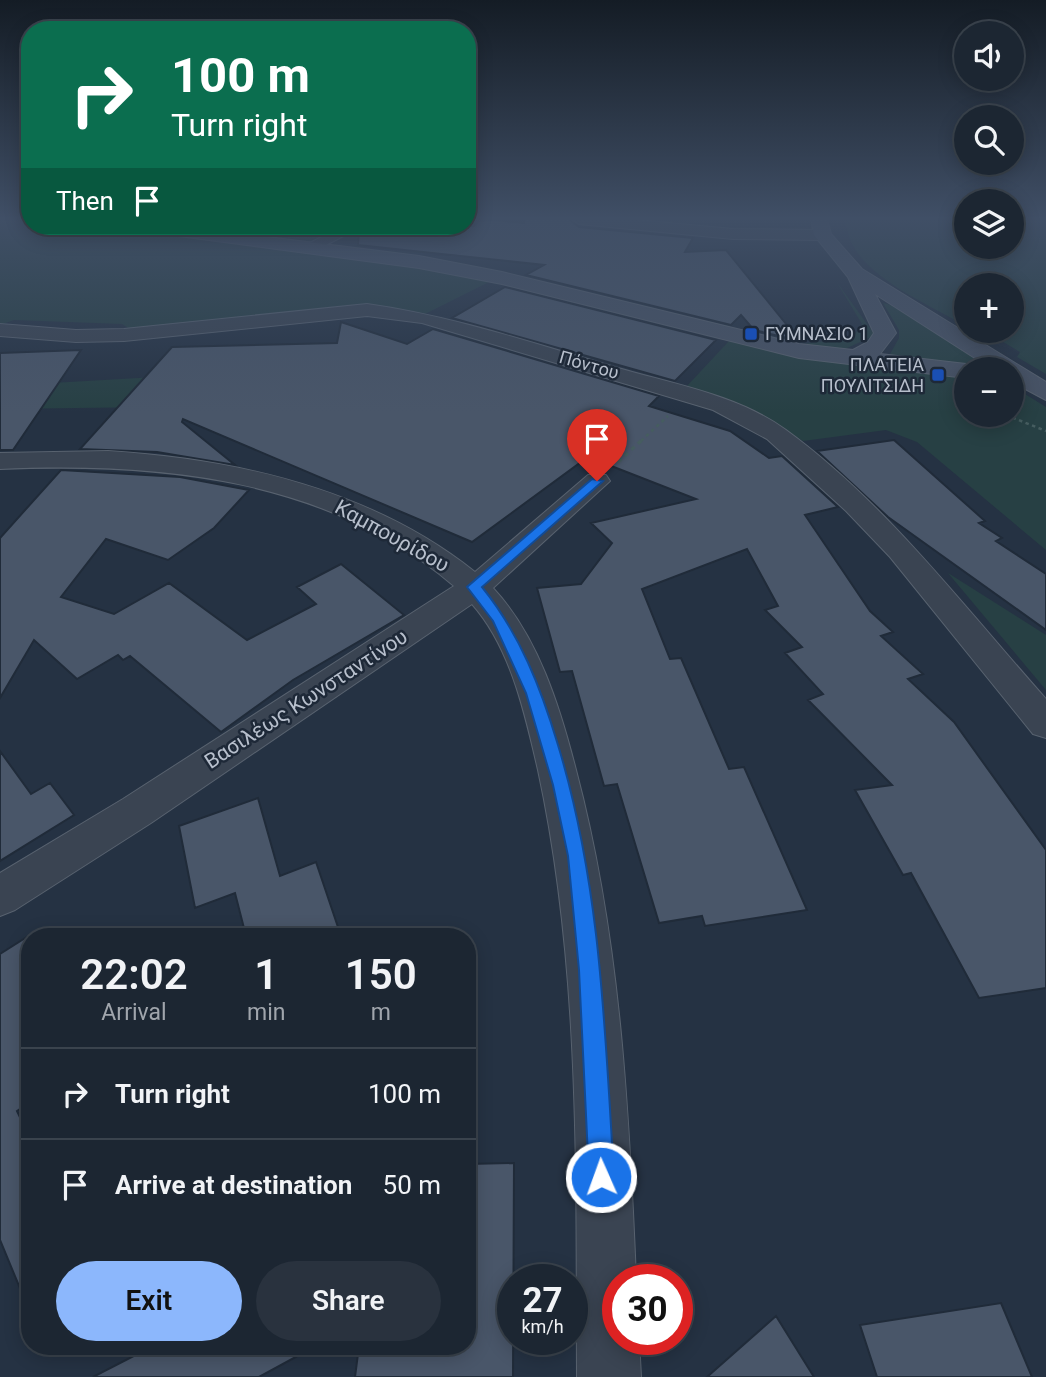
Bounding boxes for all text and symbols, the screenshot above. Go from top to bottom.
map controls [954,21,1024,427]
button: sound [954,21,1024,91]
text: 100 m [171,47,310,104]
icon: right [56,49,147,140]
button: search [954,105,1024,175]
text: Turn right [171,106,307,144]
icon: arrive [128,182,166,220]
text: Then [56,186,114,216]
button: layers [954,189,1024,259]
button: + [954,273,1024,343]
place label: ΓΥΜΝΑΣΙΟ 1 [765,323,868,344]
marker: ΓΥΜΝΑΣΙΟ 1 [743,326,759,342]
street label: Πόντου [557,346,621,383]
place label: ΠΛΑΤΕΙΑ ΠΟΥΛΙΤΣΙΔΗ [821,354,924,396]
button: − [954,357,1024,427]
marker: ΠΛΑΤΕΙΑ ΠΟΥΛΙΤΣΙΔΗ [930,367,946,383]
pin [567,409,627,481]
icon: arrive [578,420,616,458]
street label: Καμπουρίδου [331,495,453,577]
street label: Βασιλέως Κωνσταντίνου [200,624,412,774]
text: 22:02 [80,950,188,999]
text: 1 [254,950,278,999]
text: 150 [345,950,417,999]
text: Arrival [101,999,167,1026]
text: min [247,999,285,1026]
text: m [371,999,391,1026]
icon: right [56,1075,94,1113]
text: Turn right [115,1079,230,1109]
text: 100 m [368,1079,441,1109]
position arrow [564,1140,638,1214]
icon: arrive [56,1166,94,1204]
text: Arrive at destination [115,1170,352,1200]
text: 50 m [383,1170,441,1200]
button: Exit [56,1261,242,1341]
button: Share [256,1261,441,1341]
speed limit sign: 30 [602,1264,693,1355]
text: 27 [522,1280,563,1321]
text: km/h [521,1316,564,1337]

